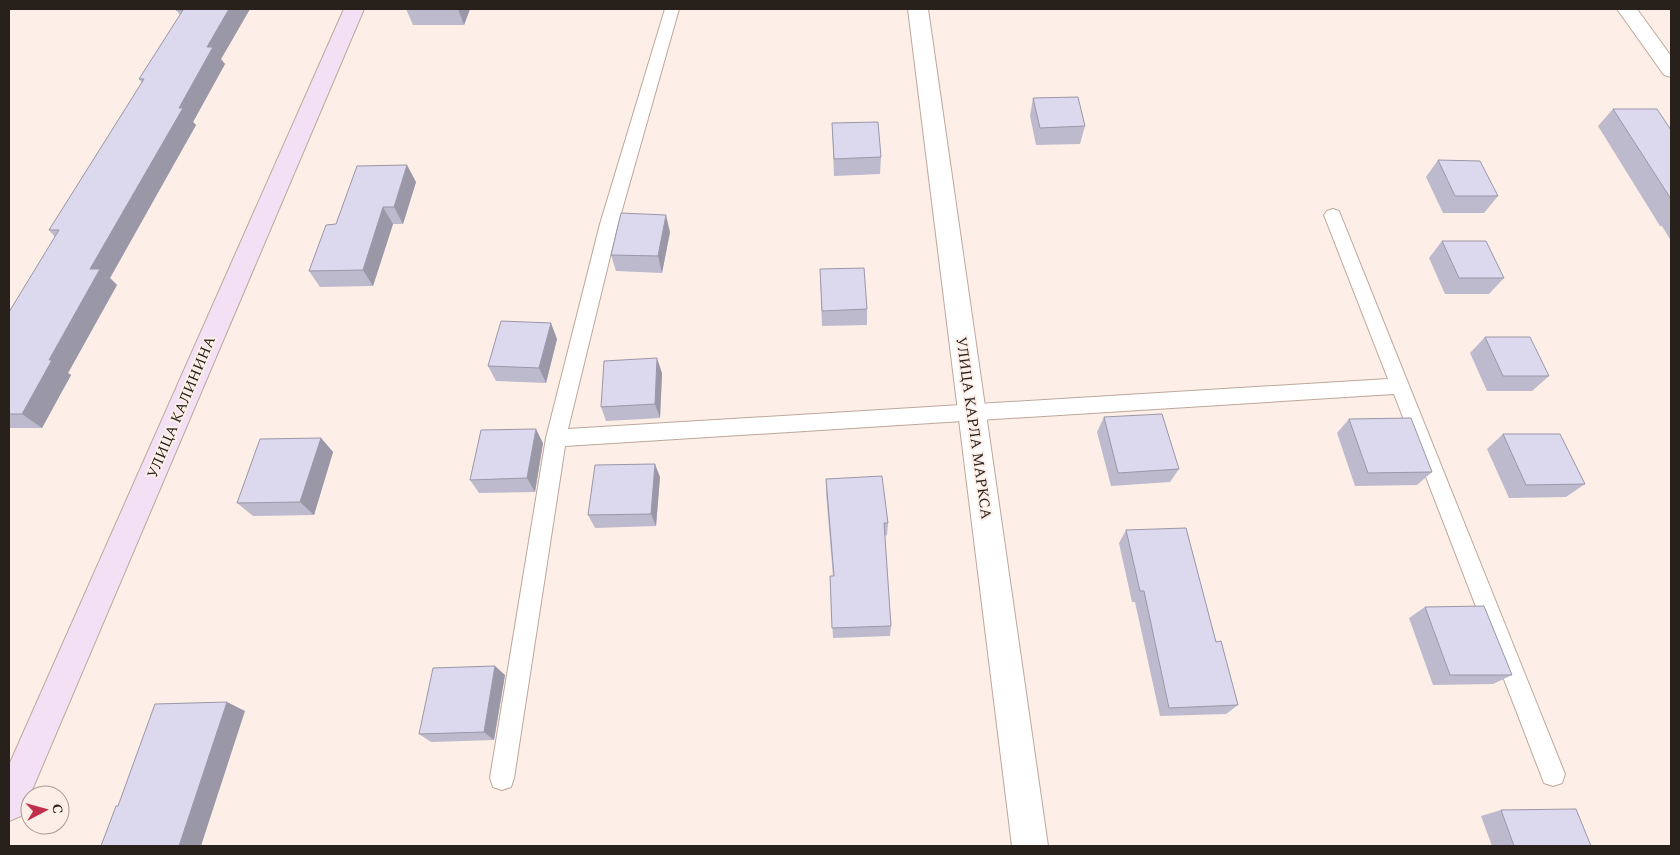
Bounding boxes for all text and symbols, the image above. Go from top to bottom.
street label: УЛИЦА КАЛИНИНА [141,332,222,482]
street label: УЛИЦА КАРЛА МАРКСА [949,335,998,521]
north arrow [20,785,70,835]
text: С [46,803,68,815]

